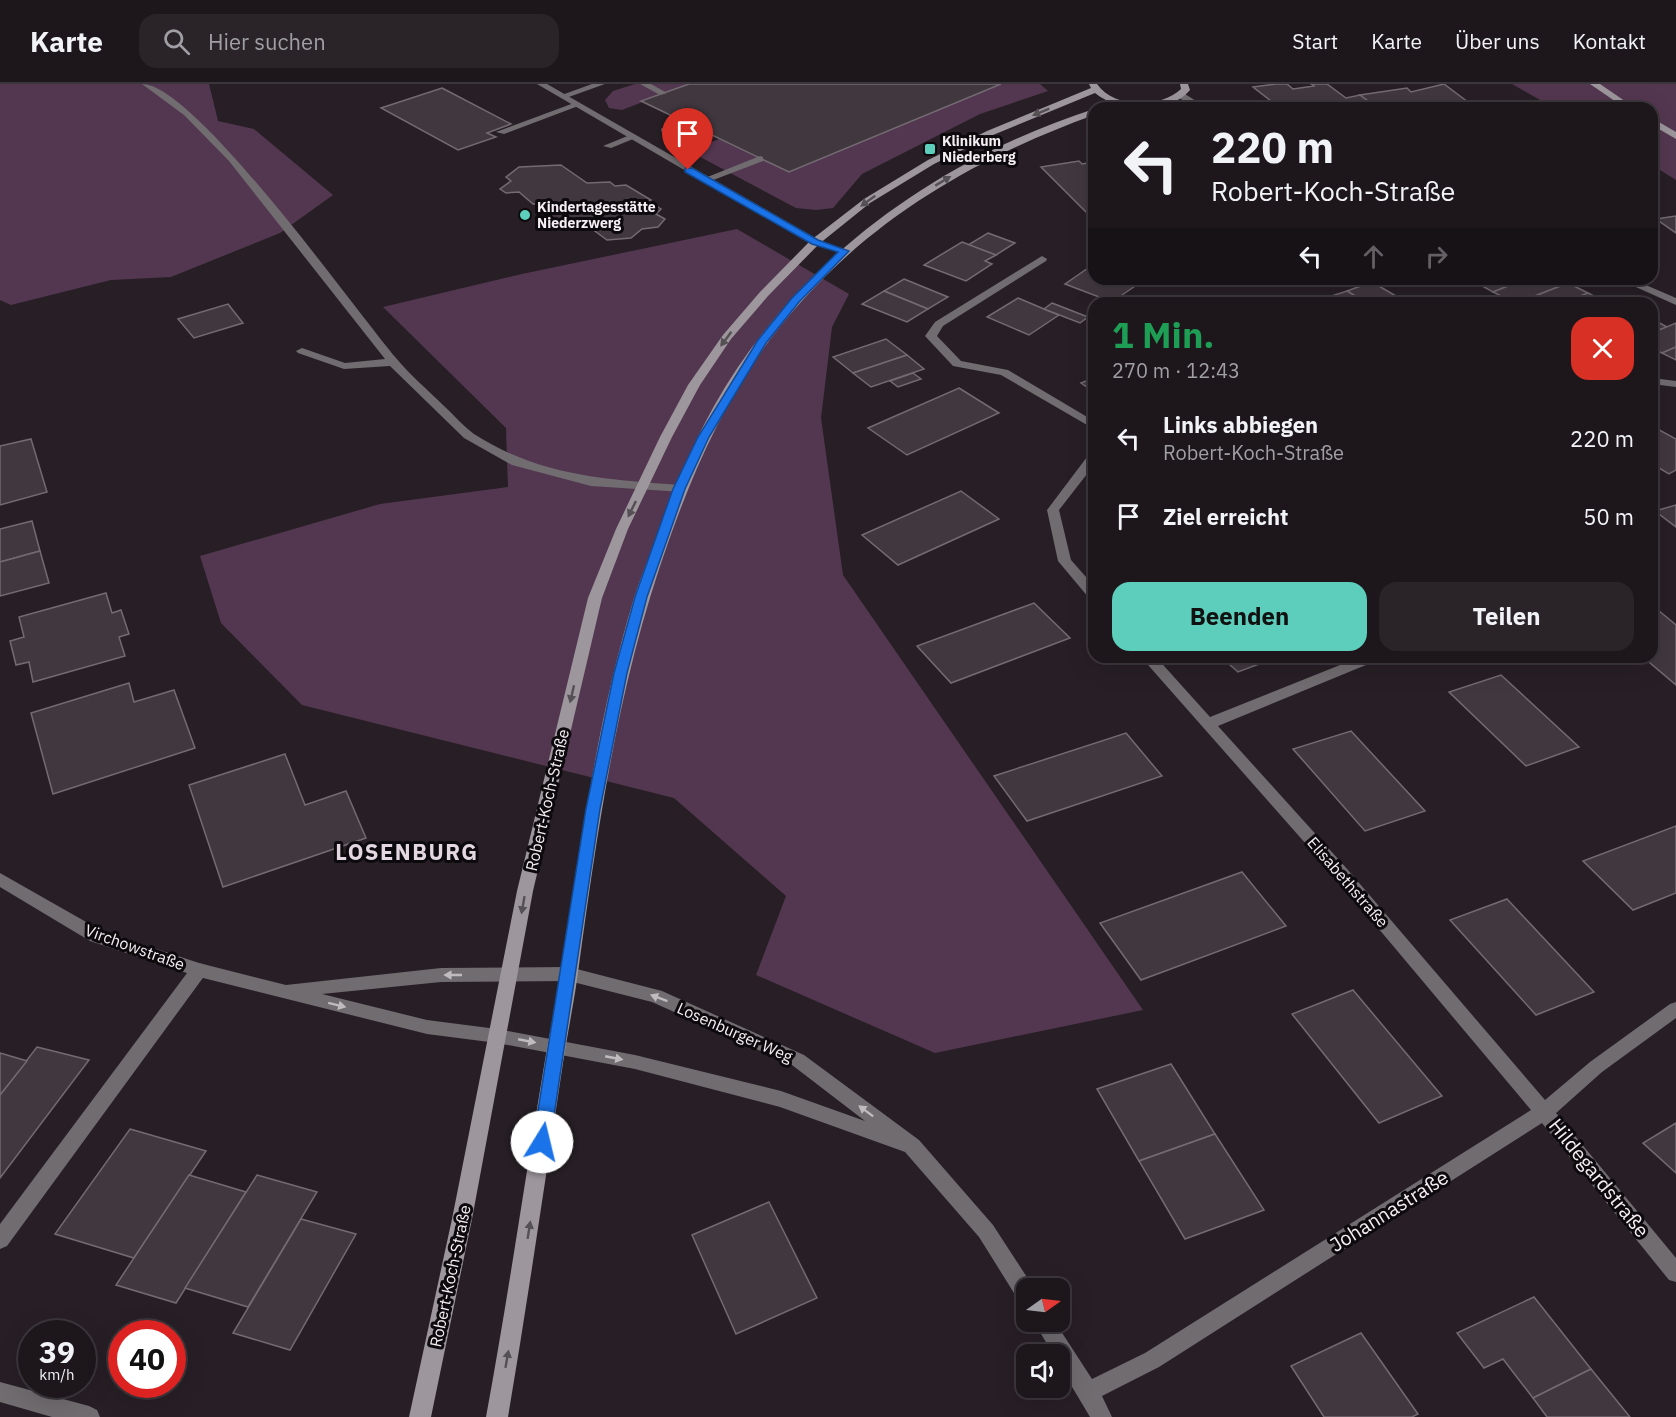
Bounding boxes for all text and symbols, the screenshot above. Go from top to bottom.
search box [139,14,559,68]
text: Karte [30,23,103,60]
icon: search [160,25,193,58]
text: Hier suchen [208,27,326,56]
text: Start [1292,27,1338,55]
text: Karte [1371,27,1422,55]
text: Über uns [1455,27,1540,55]
text: Kontakt [1573,27,1646,55]
pin [662,108,713,170]
one-way arrow [1032,108,1050,117]
icon: arrive [671,117,704,150]
text: 220 m [1211,120,1334,175]
icon: left [1112,126,1190,204]
place label: Klinikum Niederberg [942,132,1016,166]
marker: Klinikum Niederberg [923,142,937,156]
text: Robert-Koch-Straße [1211,173,1455,208]
one-way arrow [935,175,951,186]
one-way arrow [861,195,877,207]
place label: Kindertagesstätte Niederzwerg [537,198,656,232]
marker: Kindertagesstätte Niederzwerg [518,208,532,222]
icon: left [1294,240,1327,273]
icon: ahead [1357,240,1390,273]
icon: right [1420,240,1453,273]
text: 1 Min. [1112,311,1215,358]
button: close [1571,317,1634,380]
one-way arrow [720,331,732,347]
text: 270 m · 12:43 [1112,357,1240,384]
text: Links abbiegen [1163,410,1318,439]
icon: left [1112,422,1145,455]
text: 220 m [1570,424,1634,453]
text: Robert-Koch-Straße [1163,439,1344,466]
icon: arrive [1112,500,1145,533]
one-way arrow [627,501,636,518]
text: Ziel erreicht [1163,502,1288,531]
text: 50 m [1583,502,1634,531]
button: Beenden [1112,582,1367,651]
button: Teilen [1379,582,1634,651]
one-way arrow [566,685,576,703]
street label: Robert-Koch-Straße [521,727,573,873]
street label: Elisabethstraße [1303,833,1393,932]
district label: LOSENBURG [335,837,479,866]
one-way arrow [518,895,527,914]
street label: Virchowstraße [82,920,188,974]
one-way arrow [443,970,462,980]
one-way arrow [650,993,668,1002]
street label: Losenburger Weg [674,998,796,1067]
one-way arrow [327,1000,346,1010]
one-way arrow [518,1037,537,1046]
one-way arrow [604,1054,623,1063]
one-way arrow [858,1105,874,1117]
position arrow [510,1110,574,1174]
street label: Hildegardstraße [1543,1113,1656,1243]
street label: Johannastraße [1324,1163,1453,1258]
street label: Robert-Koch-Straße [425,1203,475,1349]
one-way arrow [525,1220,534,1239]
north arrow [1016,1278,1070,1332]
map controls [1016,1278,1070,1398]
speed limit sign: 40 [108,1320,186,1398]
text: 39 [39,1332,75,1371]
button: sound [1016,1344,1070,1398]
one-way arrow [503,1350,512,1369]
text: km/h [39,1365,75,1384]

